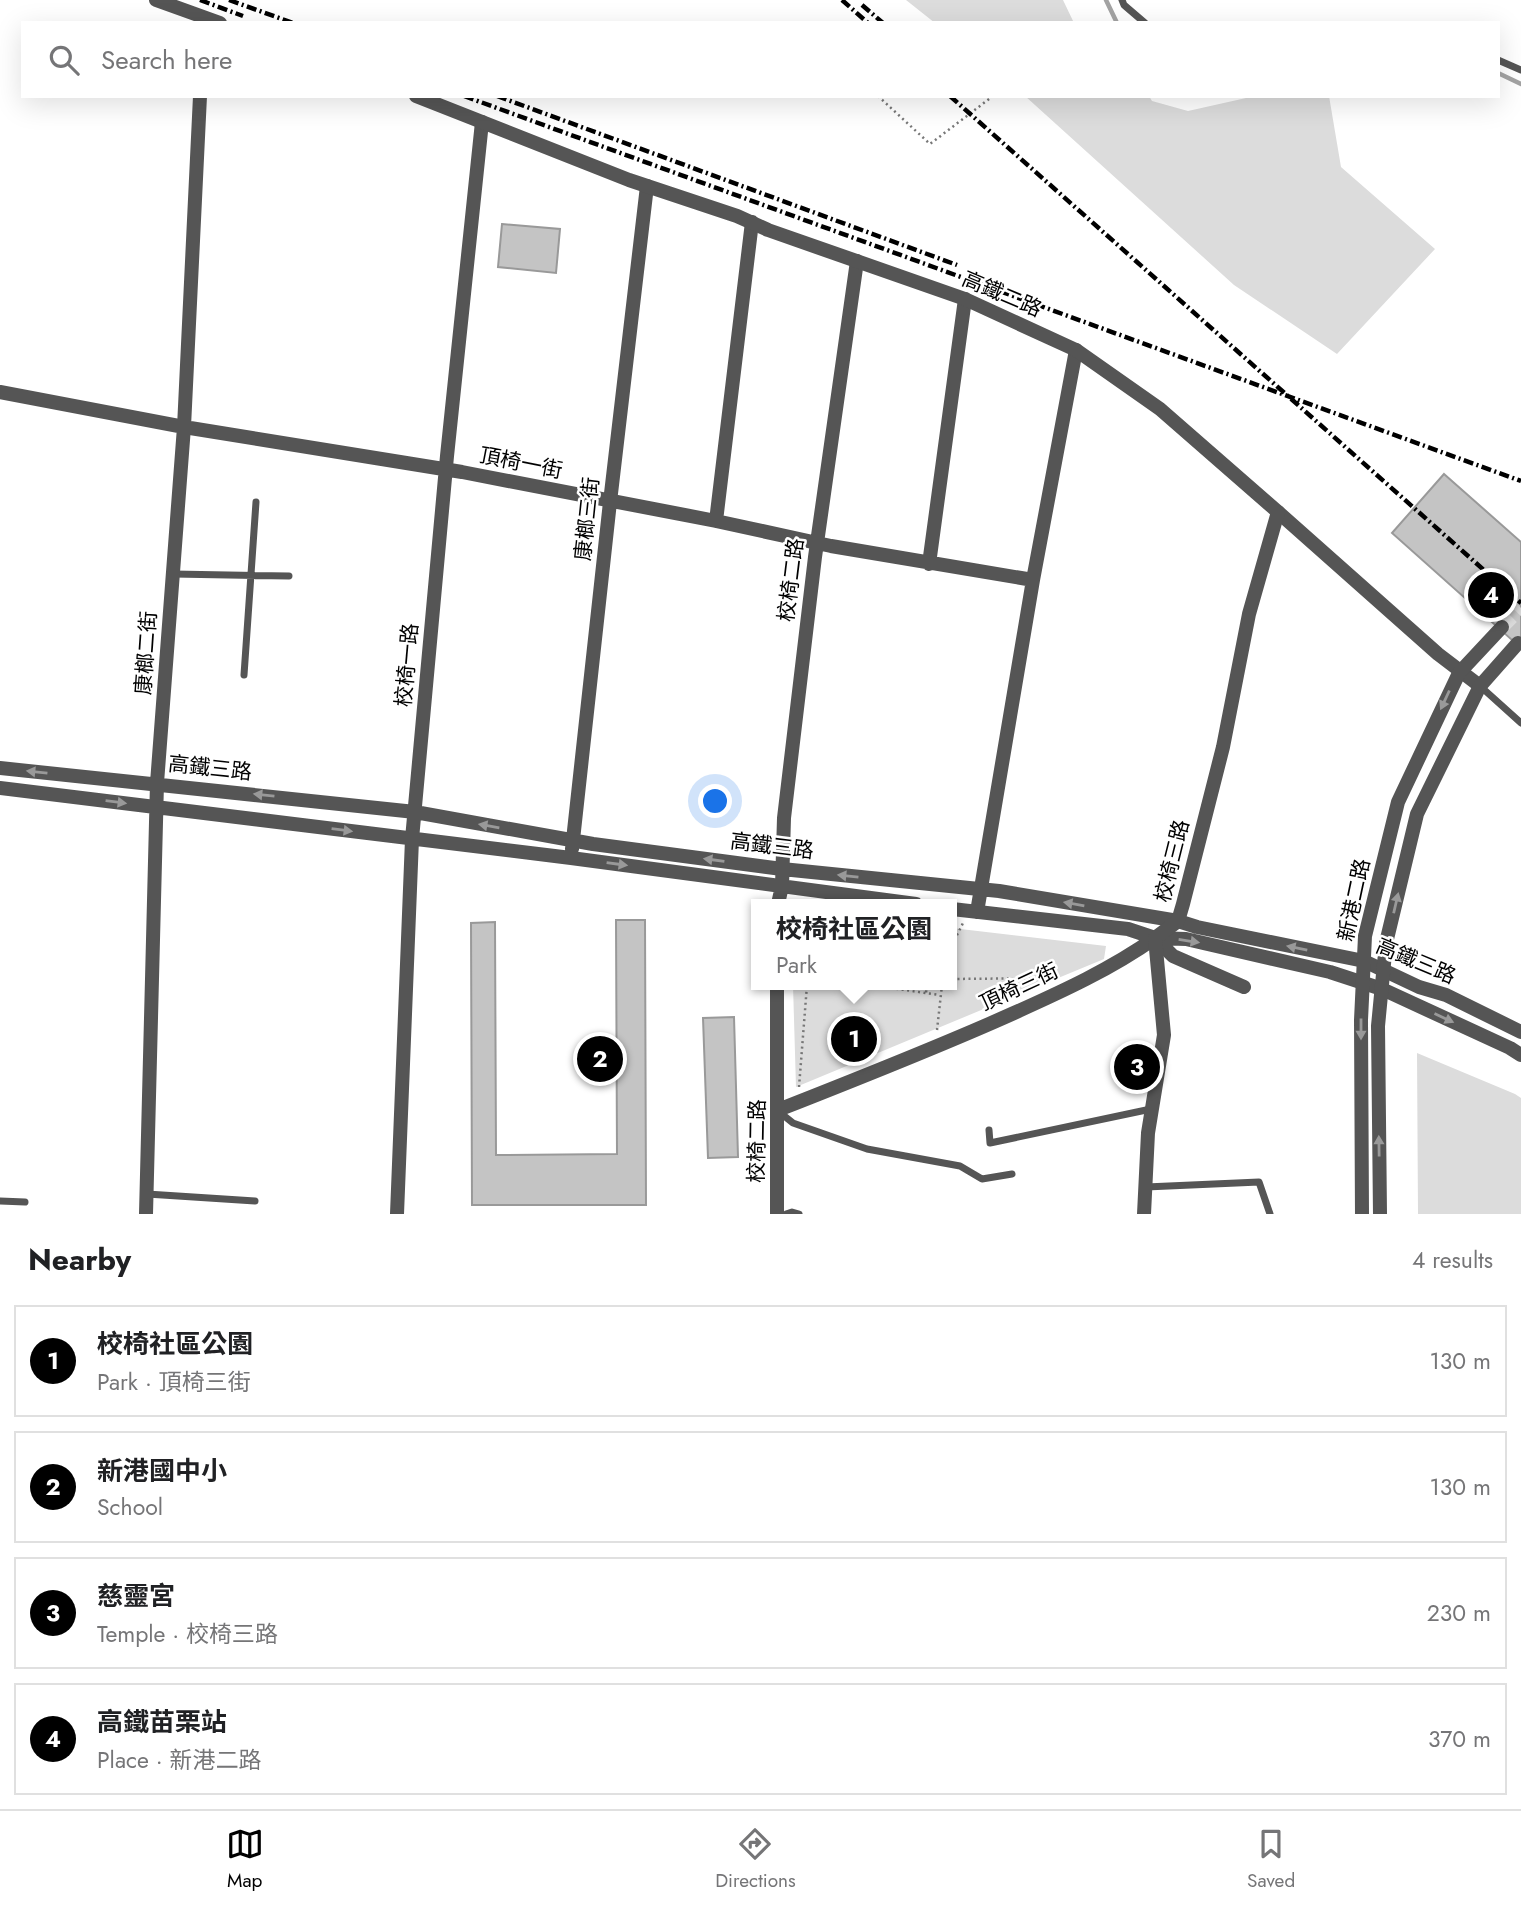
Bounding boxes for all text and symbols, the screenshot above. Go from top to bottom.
search box [21,21,1500,98]
icon: search [45,41,83,79]
text: Search here [101,41,233,79]
street label: 高鐵二路 [957,264,1047,324]
street label: 頂椅一街 [477,440,565,486]
street label: 康榔三街 [568,476,606,562]
street label: 校椅二路 [771,536,811,624]
pin: 4 [1468,569,1514,621]
street label: 康榔二街 [128,610,164,696]
street label: 校椅一路 [388,622,426,708]
one-way arrow [1440,690,1451,710]
street label: 高鐵三路 [167,749,253,787]
one-way arrow [26,766,48,777]
your location [698,784,732,818]
one-way arrow [253,790,275,801]
one-way arrow [106,797,128,808]
street label: 校椅三路 [1147,817,1197,905]
one-way arrow [478,820,500,831]
one-way arrow [331,825,353,836]
street label: 高鐵三路 [728,826,816,866]
one-way arrow [703,855,725,866]
street label: 新港二路 [1331,856,1377,944]
one-way arrow [606,859,628,870]
one-way arrow [837,871,859,882]
one-way arrow [1391,892,1402,914]
one-way arrow [1063,898,1085,909]
popup [751,899,957,990]
text: 校椅社區公園 [776,910,932,948]
street label: 高鐵三路 [1371,931,1461,991]
one-way arrow [1178,936,1200,947]
one-way arrow [1286,942,1308,953]
text: Park [776,948,817,982]
street label: 頂椅三街 [975,956,1063,1018]
pin: 1 [831,1013,877,1065]
one-way arrow [1433,1013,1454,1024]
one-way arrow [1355,1018,1367,1040]
pin: 2 [577,1033,623,1085]
pin: 3 [1114,1041,1160,1093]
street label: 校椅二路 [741,1099,773,1183]
one-way arrow [1373,1135,1385,1157]
text: Nearby [28,1238,131,1281]
text: 4 results [1412,1243,1493,1277]
text: 校椅社區公園 [97,1325,253,1363]
text: 1 [47,1344,59,1378]
text: 130 m [1429,1344,1491,1378]
text: Park · 頂椅三街 [97,1365,251,1399]
text: 新港國中小 [97,1452,227,1490]
text: 2 [45,1470,61,1504]
text: 130 m [1429,1470,1491,1504]
text: School [97,1490,163,1524]
text: 慈靈宮 [97,1577,175,1615]
text: 3 [46,1596,60,1630]
text: 230 m [1427,1596,1491,1630]
text: Temple · 校椅三路 [97,1617,278,1651]
text: 高鐵苗栗站 [97,1703,227,1741]
text: 4 [45,1722,61,1756]
text: 370 m [1428,1722,1491,1756]
text: Place · 新港二路 [97,1743,262,1777]
tab: Map [226,1825,264,1894]
tab: Directions [715,1825,796,1894]
tab: Saved [1247,1825,1295,1894]

